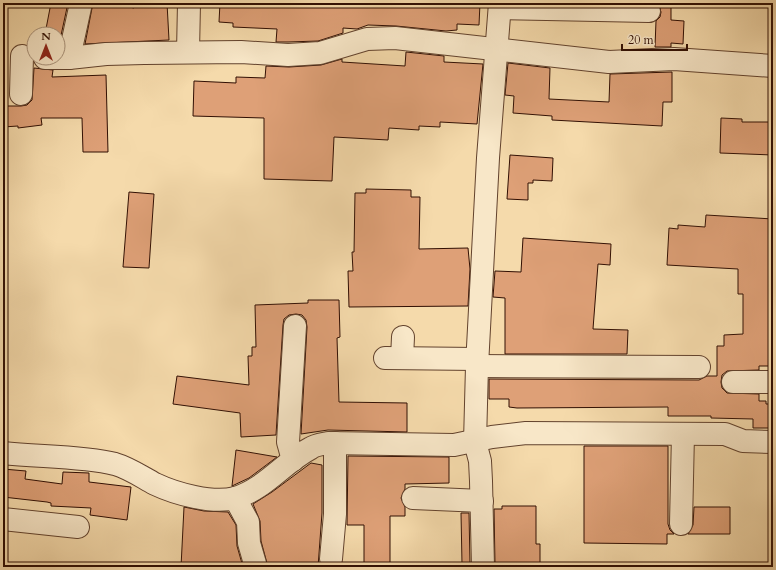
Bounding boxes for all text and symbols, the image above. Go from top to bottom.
north arrow [26,26,66,66]
scale bar [622,26,687,52]
text: N [41,29,51,44]
text: 20 m [628,32,655,48]

